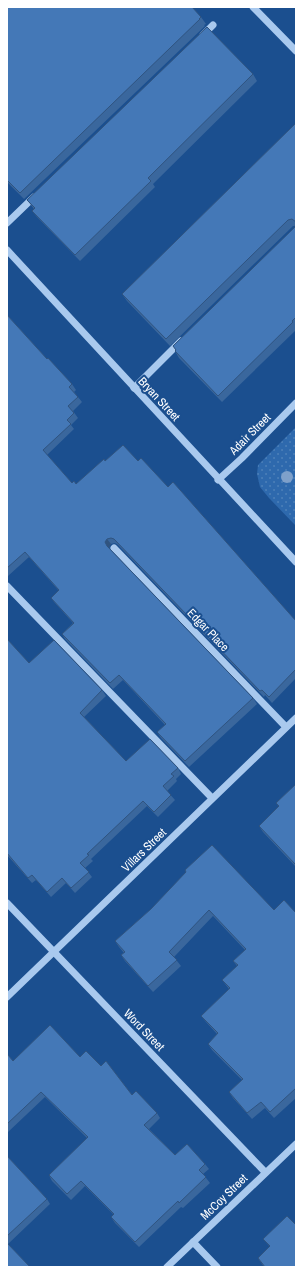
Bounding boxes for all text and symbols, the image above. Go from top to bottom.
street label: Bryan Street [134,374,184,425]
street label: Adair Street [225,410,274,459]
street label: Edgar Place [184,605,232,655]
street label: Villars Street [118,825,170,875]
street label: Word Street [120,1006,168,1055]
street label: McCoy Street [197,1170,251,1223]

